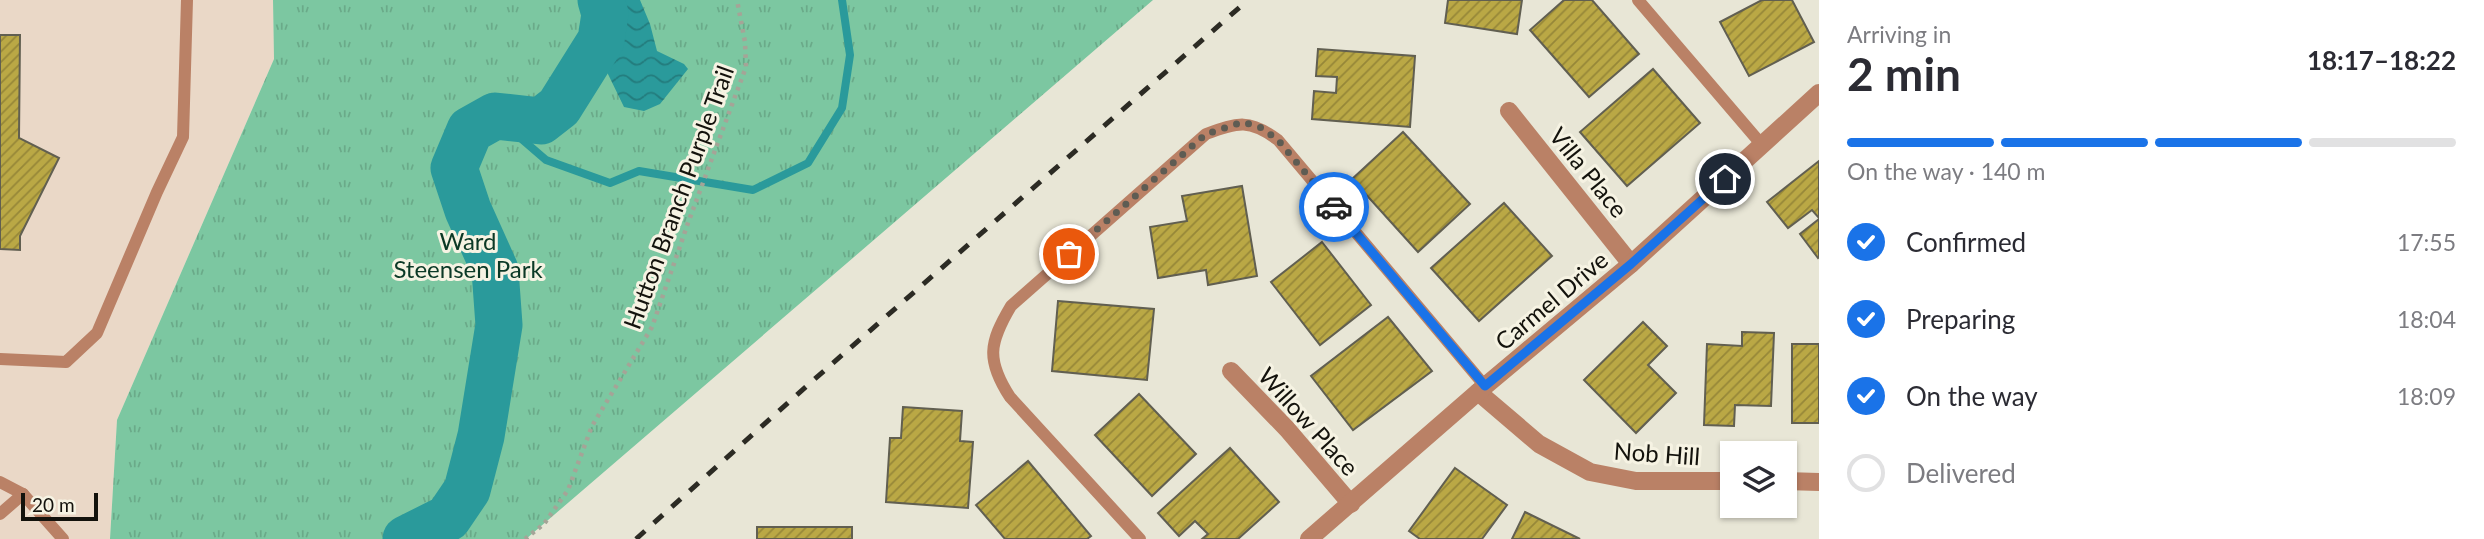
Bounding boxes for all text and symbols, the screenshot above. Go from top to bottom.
text: Arriving in [1847,20,1951,48]
text: 18:17–18:22 [2307,44,2456,76]
text: 2 min [1847,46,1961,101]
street label: Hutton Branch Purple Trail [617,61,739,333]
street label: Villa Place [1544,121,1634,223]
pin [1695,149,1755,209]
text: On the way · 140 m [1847,157,2046,185]
icon: home [1706,160,1744,198]
courier [1299,172,1369,242]
icon: car [1315,188,1353,226]
icon: check [1847,223,1885,261]
pin [1039,224,1099,284]
park label: Ward Steensen Park [393,226,543,283]
text: Confirmed [1906,226,2026,258]
text: 17:55 [2397,228,2456,256]
icon: bag [1050,235,1088,273]
street label: Carmel Drive [1489,244,1613,356]
icon: check [1847,300,1885,338]
text: Preparing [1906,303,2015,335]
text: 18:04 [2397,305,2456,333]
street label: Willow Place [1253,361,1365,481]
icon: check [1847,377,1885,415]
text: On the way [1906,380,2038,412]
text: 18:09 [2397,382,2456,410]
street label: Nob Hill [1613,436,1701,470]
map controls [1720,441,1797,518]
button: layers [1720,441,1797,518]
text: Delivered [1906,457,2016,489]
scale bar [21,490,98,522]
text: 20 m [32,493,75,516]

